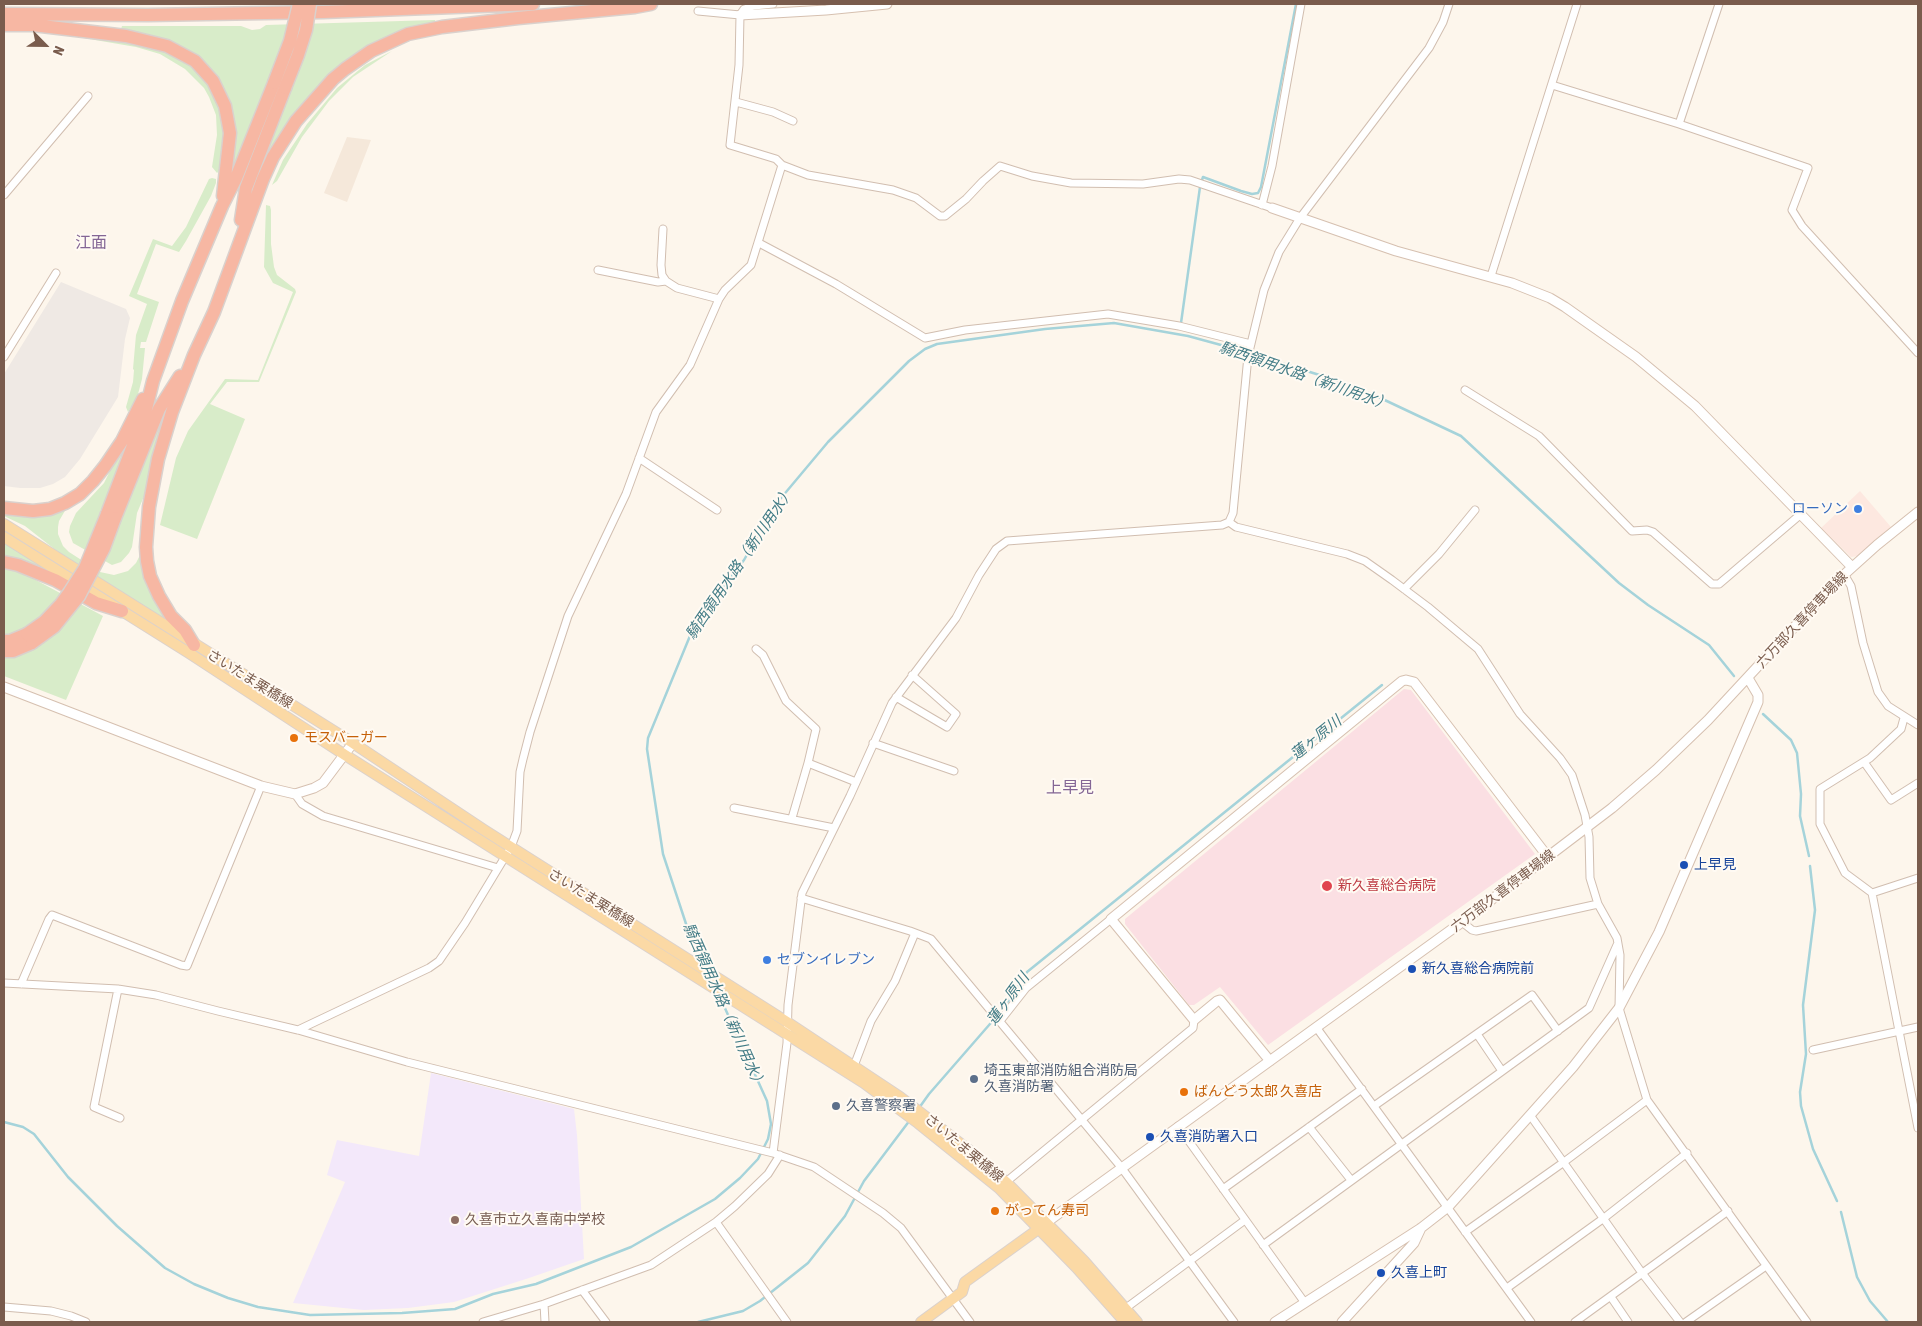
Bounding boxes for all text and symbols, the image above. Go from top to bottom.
north arrow [20,20,70,70]
text: N [50,44,68,58]
district label: 江面 [75,233,107,253]
water label: 騎西領用水路（新川用水） [1217,338,1393,414]
water label: 騎西領用水路（新川用水） [682,483,798,643]
place label: ローソン [1792,501,1848,517]
marker: ローソン [1852,503,1864,515]
street label: 六万部久喜停車場線 [1753,568,1851,672]
street label: さいたま栗橋線 [204,646,296,712]
water label: 蓮ヶ原川 [1287,712,1345,764]
place label: モスバーガー [304,730,388,746]
marker: モスバーガー [288,732,300,744]
district label: 上早見 [1046,778,1094,798]
street label: 六万部久喜停車場線 [1448,846,1558,936]
place label: 上早見 [1694,857,1736,873]
marker: 上早見 [1678,859,1690,871]
street label: さいたま栗橋線 [545,865,637,931]
place label: 新久喜総合病院 [1338,878,1436,894]
marker: 新久喜総合病院 [1320,879,1334,893]
water label: 騎西領用水路（新川用水） [679,920,769,1092]
place label: セブンイレブン [777,952,875,968]
marker: セブンイレブン [761,954,773,966]
place label: 新久喜総合病院前 [1422,961,1534,977]
marker: 新久喜総合病院前 [1406,963,1418,975]
water label: 蓮ヶ原川 [983,969,1033,1029]
place label: 埼玉東部消防組合消防局 久喜消防署 [984,1063,1138,1096]
marker: 埼玉東部消防組合消防局 久喜消防署 [968,1073,980,1085]
place label: ばんどう太郎 久喜店 [1194,1084,1322,1100]
marker: ばんどう太郎 久喜店 [1178,1086,1190,1098]
place label: 久喜警察署 [846,1098,916,1114]
marker: 久喜警察署 [830,1100,842,1112]
street label: さいたま栗橋線 [921,1110,1007,1186]
place label: 久喜消防署入口 [1160,1129,1258,1145]
marker: 久喜消防署入口 [1144,1131,1156,1143]
place label: がってん寿司 [1005,1203,1089,1219]
marker: がってん寿司 [989,1205,1001,1217]
place label: 久喜市立久喜南中学校 [465,1212,605,1228]
marker: 久喜市立久喜南中学校 [449,1214,461,1226]
place label: 久喜上町 [1391,1265,1447,1281]
marker: 久喜上町 [1375,1267,1387,1279]

